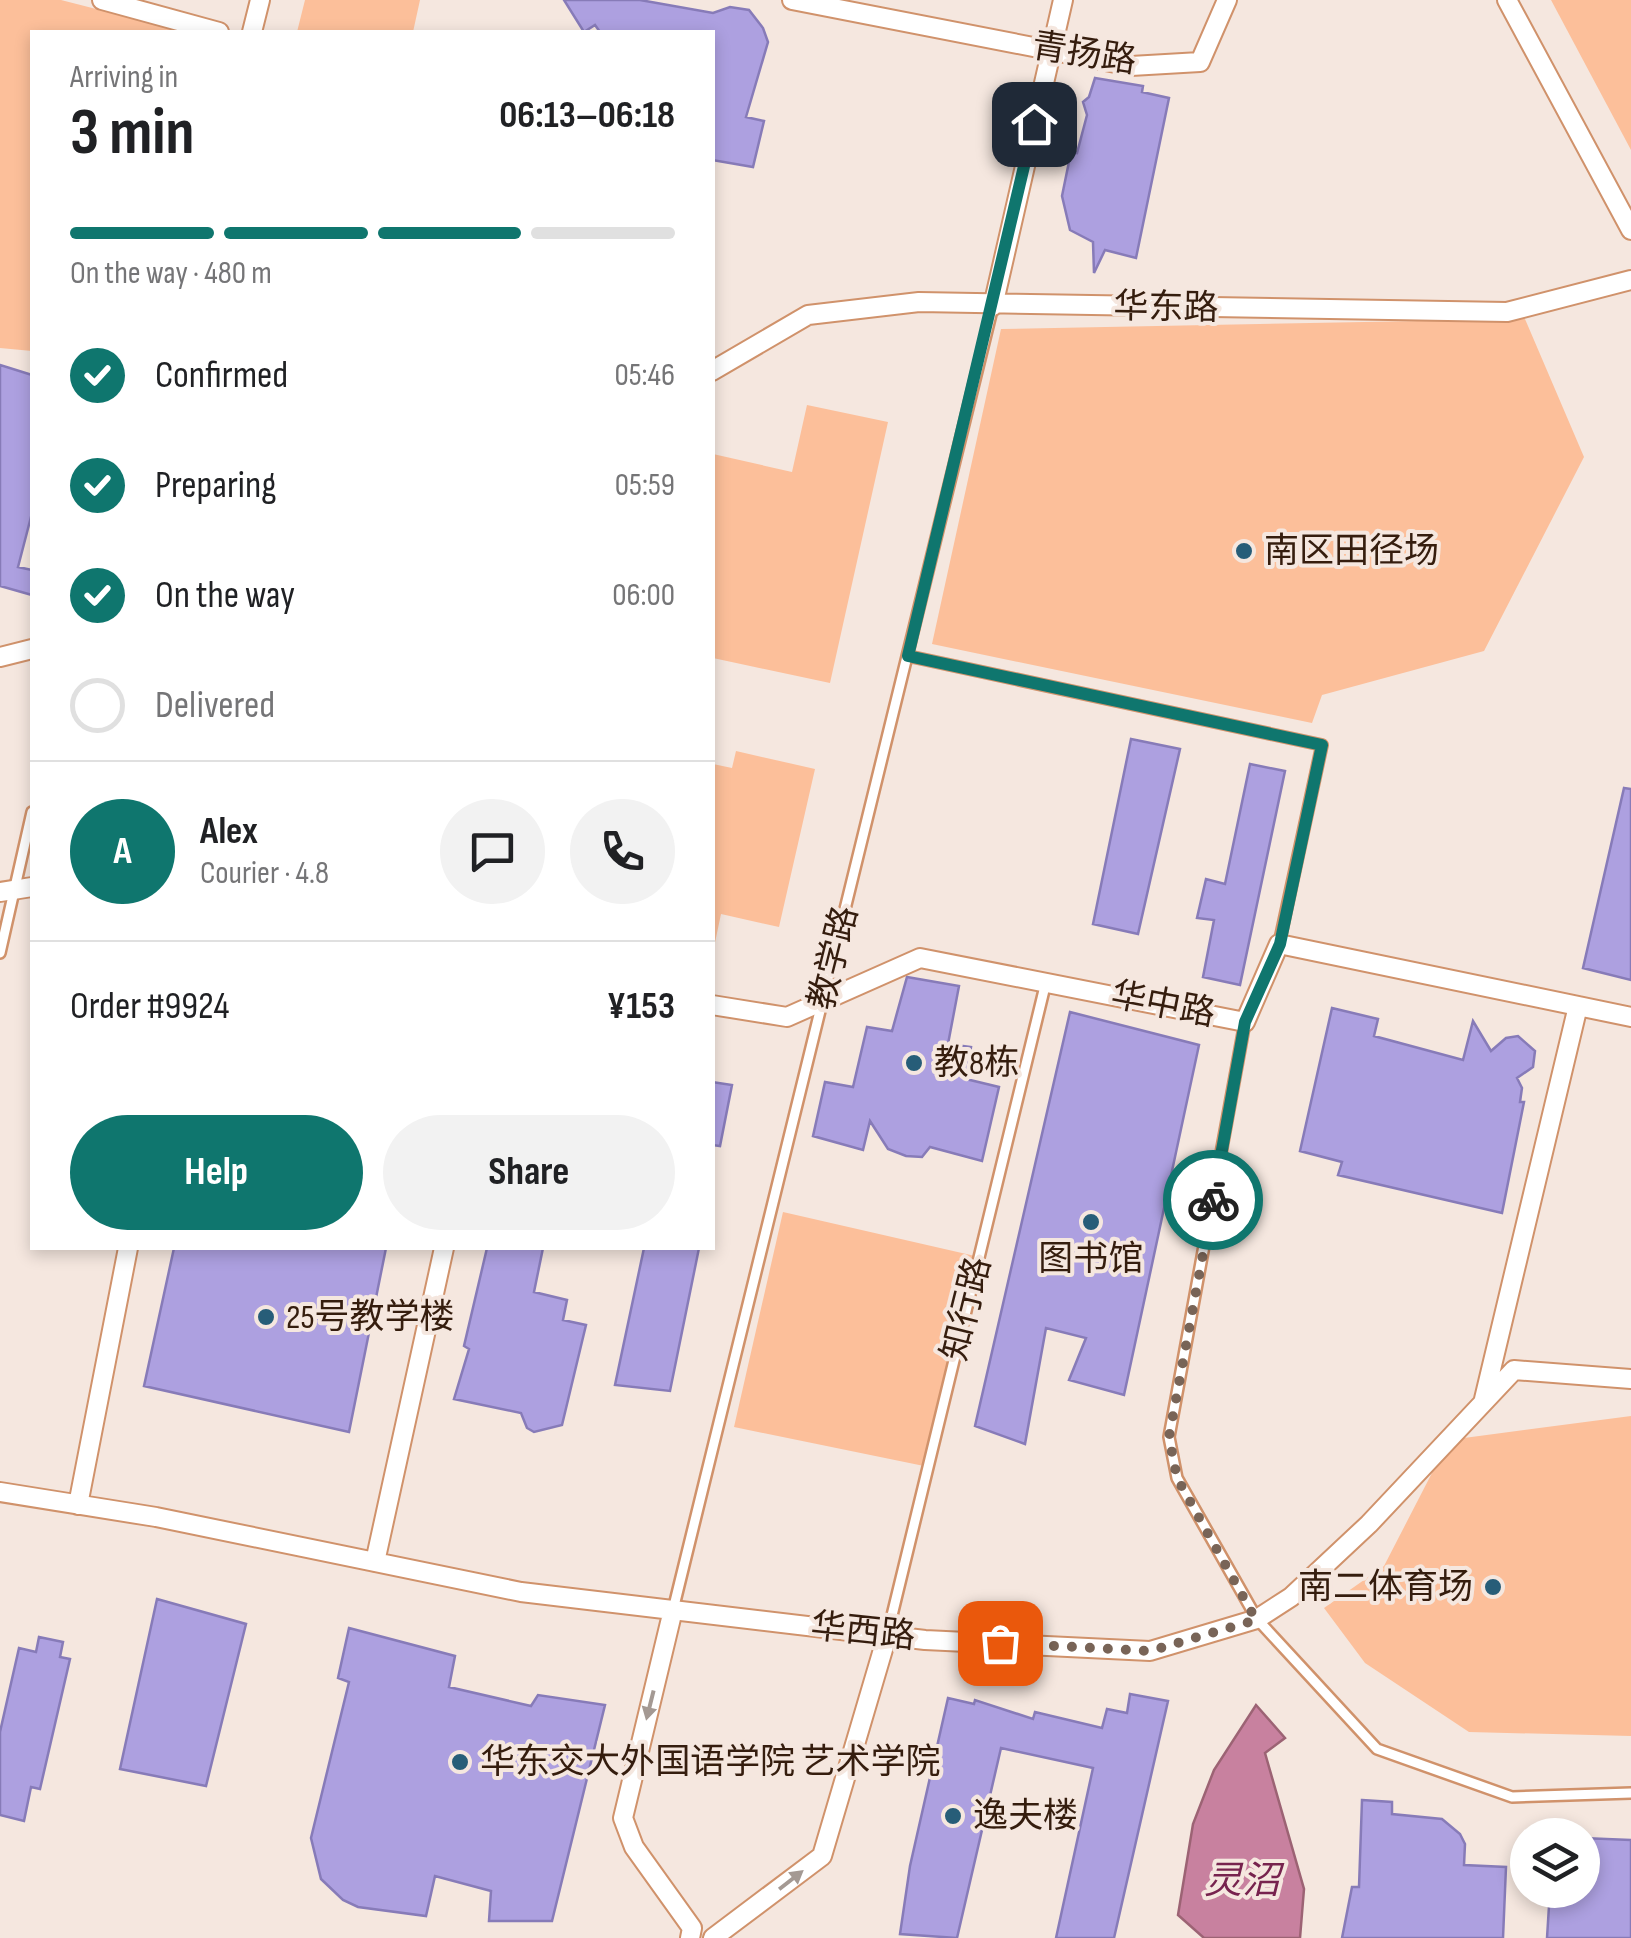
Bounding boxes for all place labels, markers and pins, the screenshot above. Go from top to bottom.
pin [992,82,1077,167]
place label: 南区田径场 [1264,530,1439,573]
marker: 南区田径场 [1233,540,1255,562]
place label: 教8栋 [934,1042,1019,1085]
marker: 教8栋 [903,1052,925,1074]
marker: 图书馆 [1080,1211,1102,1233]
place label: 图书馆 [1038,1238,1144,1281]
place label: 25号教学楼 [286,1296,454,1339]
marker: 25号教学楼 [255,1306,277,1328]
place label: 南二体育场 [1298,1566,1473,1609]
marker: 南二体育场 [1482,1576,1504,1598]
pin [958,1601,1043,1686]
place label: 华东交大外国语学院 艺术学院 [480,1741,941,1784]
marker: 华东交大外国语学院 艺术学院 [449,1751,471,1773]
place label: 逸夫楼 [973,1795,1078,1838]
marker: 逸夫楼 [942,1805,964,1827]

